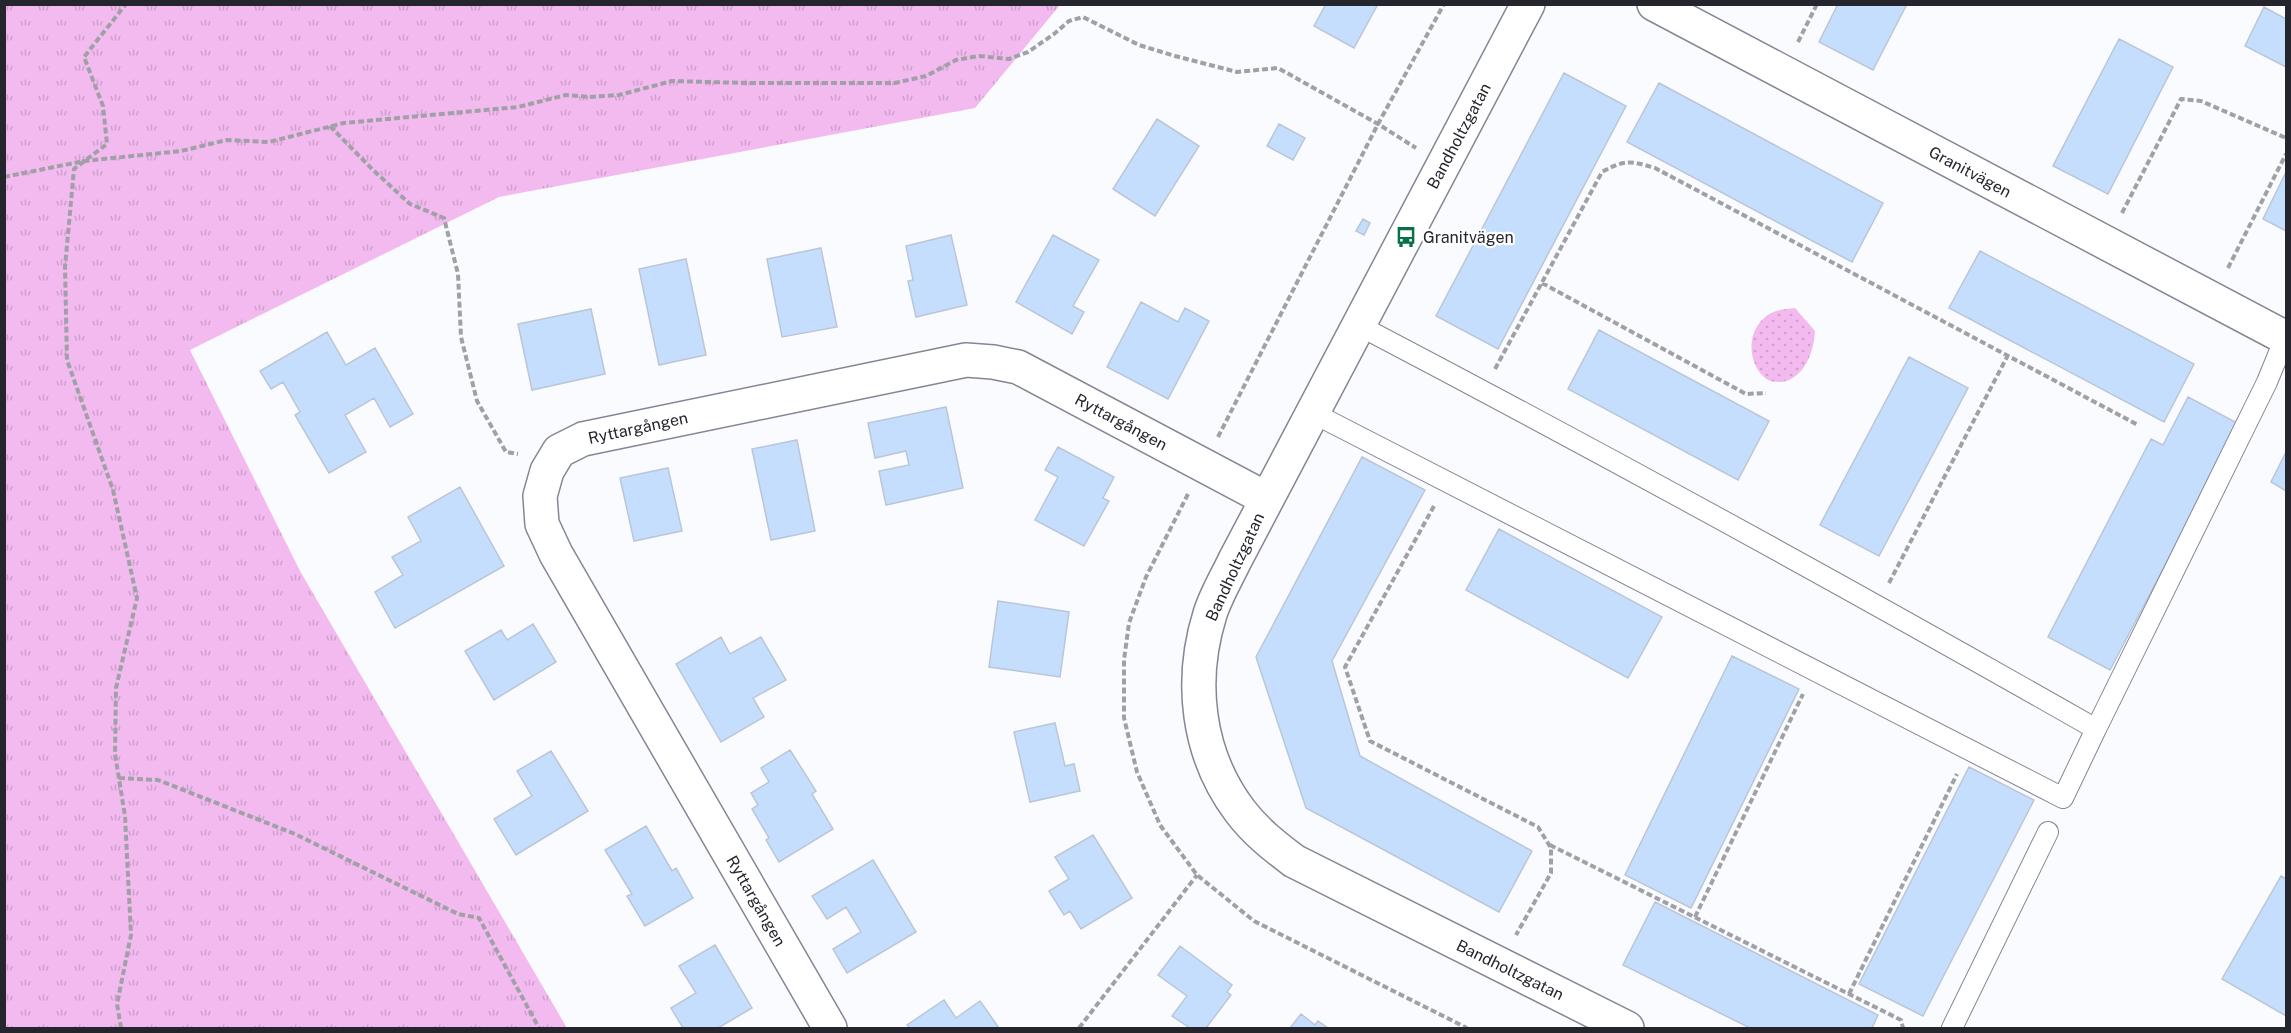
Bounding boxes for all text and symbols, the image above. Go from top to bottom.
street label: Bandholtzgatan [1423,80,1495,192]
street label: Granitvägen [1926,142,2014,202]
bus stop icon: Granitvägen [1394,225,1418,249]
place label: Granitvägen [1423,228,1514,247]
street label: Ryttargången [1072,390,1170,454]
street label: Ryttargången [586,408,690,448]
street label: Bandholtzgatan [1202,510,1268,624]
street label: Ryttargången [722,852,790,950]
street label: Bandholtzgatan [1453,936,1567,1004]

